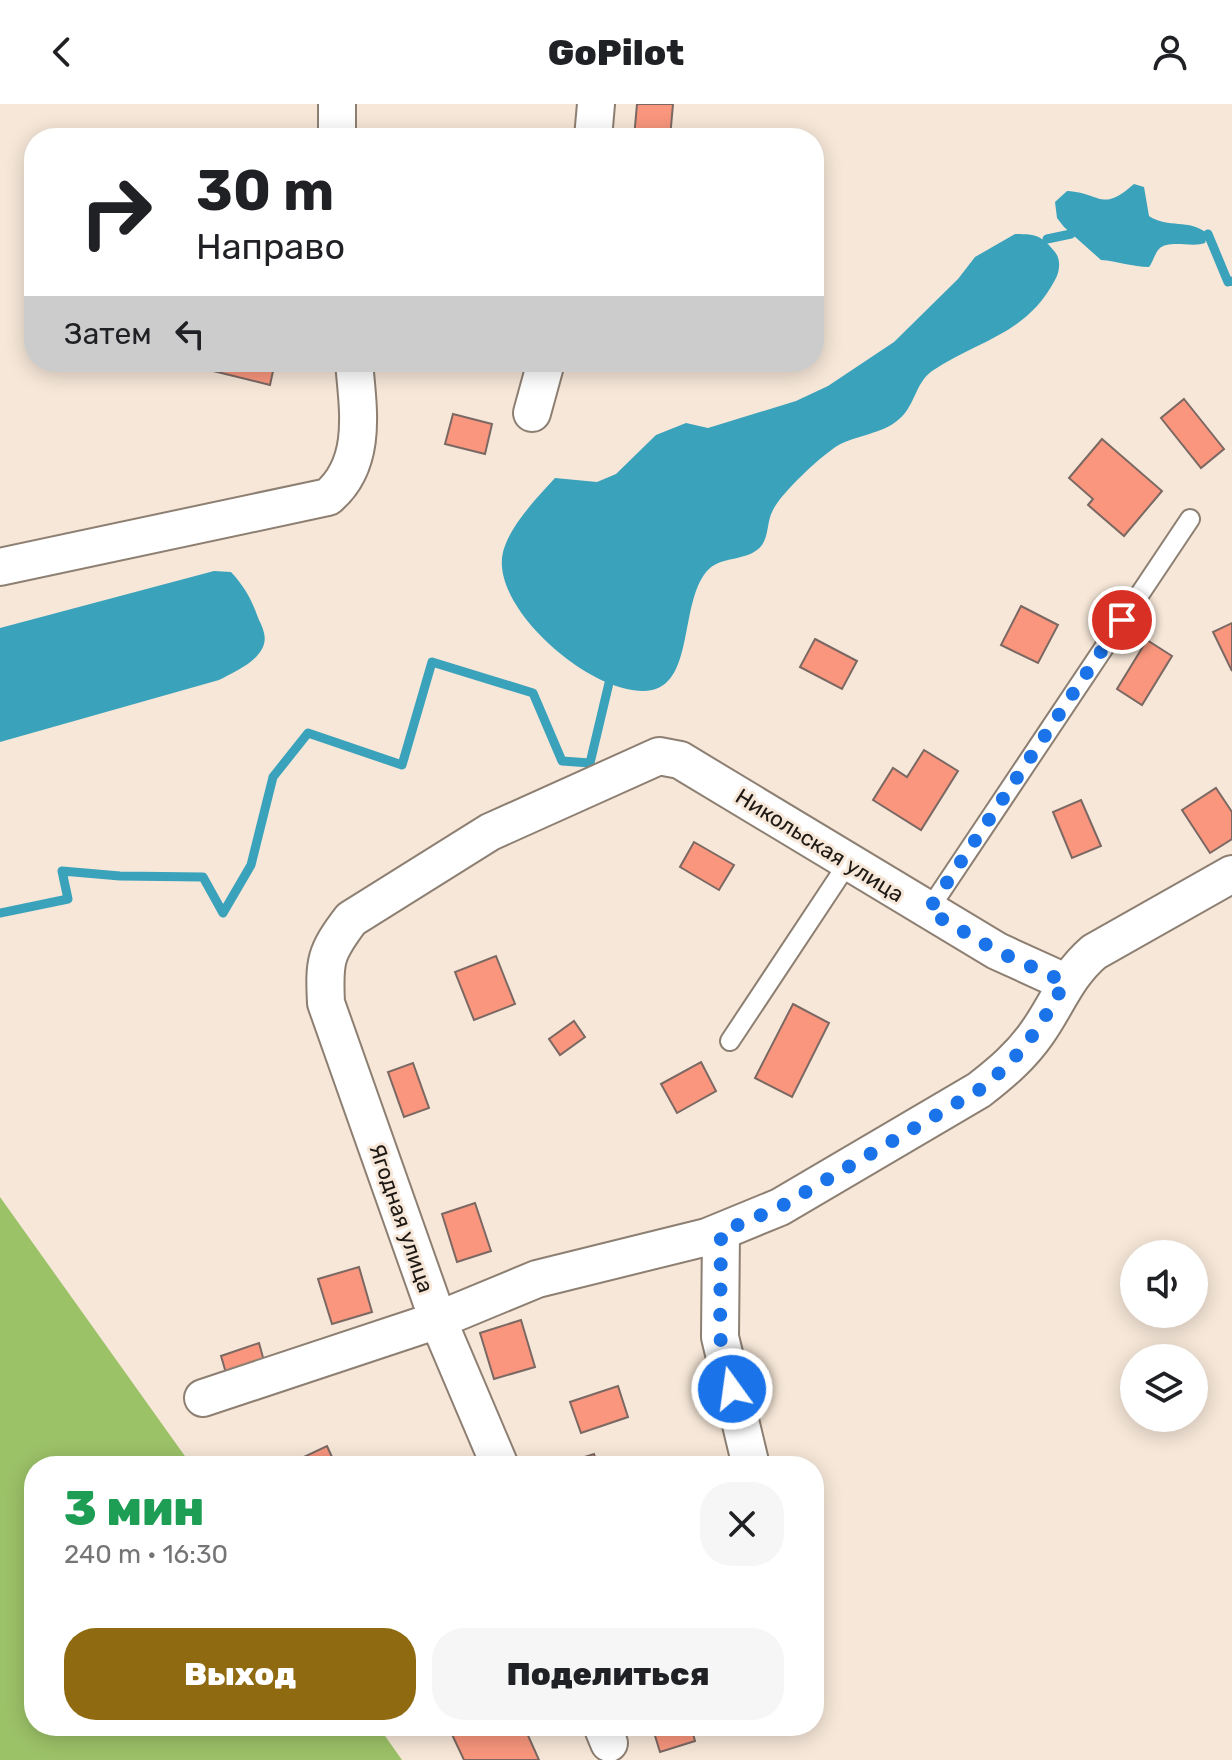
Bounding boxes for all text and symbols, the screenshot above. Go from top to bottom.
icon: back [40,30,84,74]
icon: person [1148,30,1192,74]
text: GoPilot [548,31,684,74]
text: 30 m [196,158,334,224]
icon: right [64,160,168,264]
text: Направо [196,225,345,268]
icon: left [168,312,212,356]
text: Затем [64,316,152,352]
pin [1088,586,1156,654]
icon: arrive [1100,598,1144,642]
street label: Никольская улица [731,783,909,908]
street label: Ягодная улица [363,1140,440,1296]
map controls [1120,1240,1208,1432]
button: sound [1120,1240,1208,1328]
button: layers [1120,1344,1208,1432]
position arrow [690,1347,774,1431]
text: 3 мин [64,1480,204,1537]
button: close [700,1482,784,1566]
text: 240 m · 16:30 [64,1539,228,1570]
button: Выход [64,1628,416,1720]
button: Поделиться [432,1628,784,1720]

